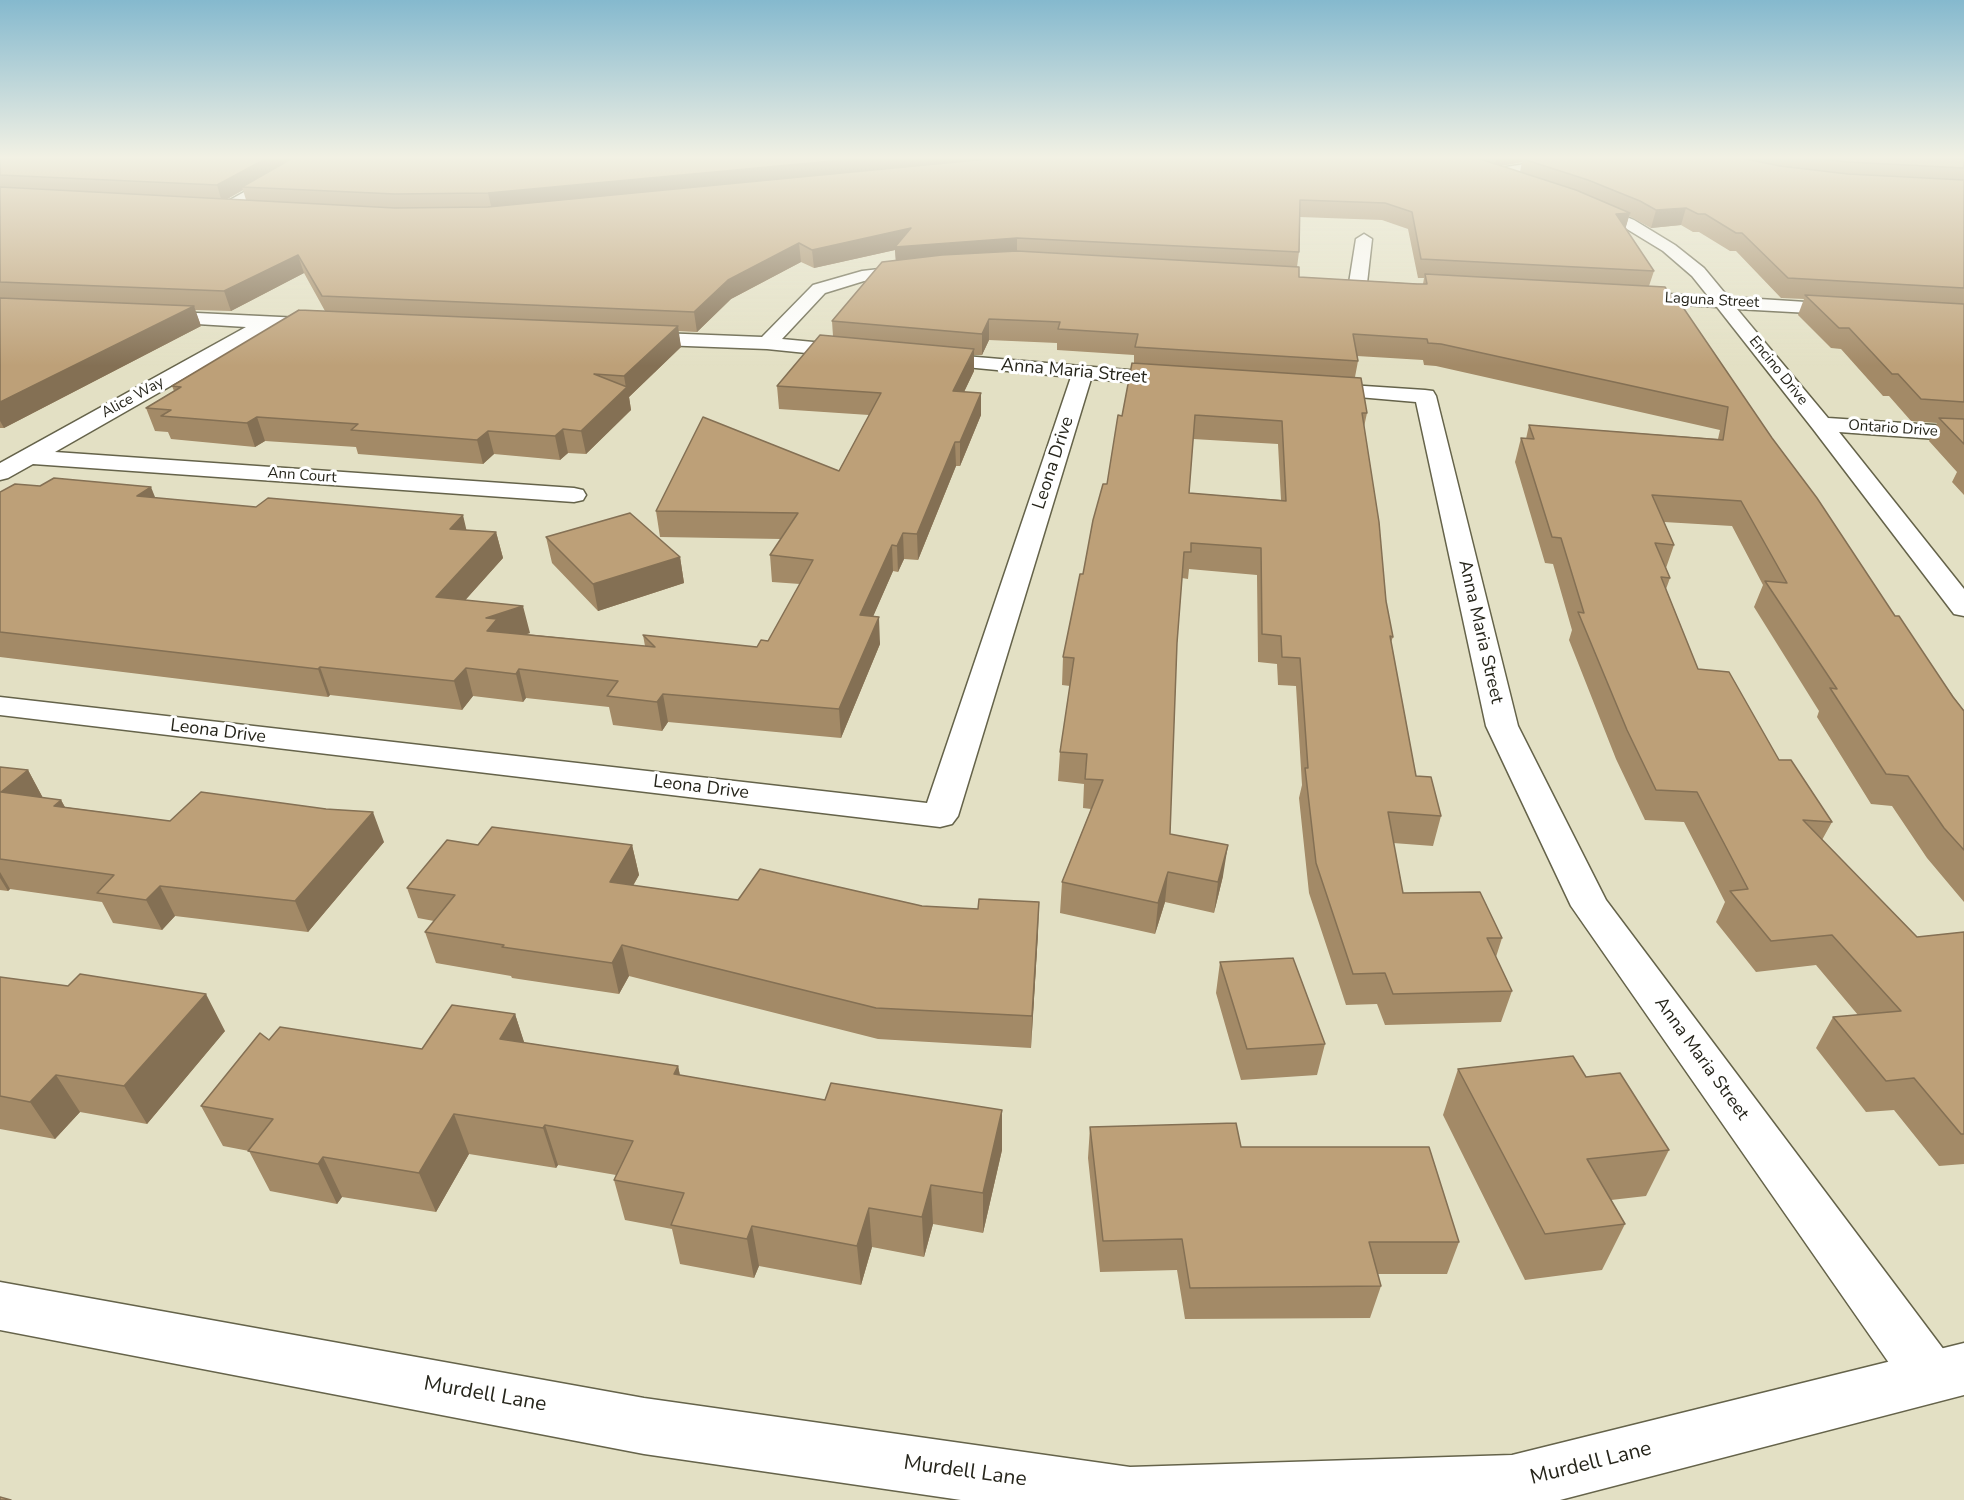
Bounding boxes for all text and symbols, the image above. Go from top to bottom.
street label: Laguna Street [1664,290,1760,312]
street label: Encino Drive [1745,333,1811,409]
street label: Anna Maria Street [1000,355,1148,389]
street label: Alice Way [99,373,167,423]
street label: Leona Drive [1029,414,1079,512]
street label: Ontario Drive [1848,417,1938,441]
street label: Ann Court [267,465,337,487]
street label: Anna Maria Street [1453,558,1507,706]
street label: Leona Drive [169,715,267,749]
street label: Leona Drive [652,771,750,805]
street label: Anna Maria Street [1649,993,1753,1125]
street label: Murdell Lane [422,1372,548,1418]
street label: Murdell Lane [1528,1437,1654,1491]
street label: Murdell Lane [902,1451,1028,1493]

